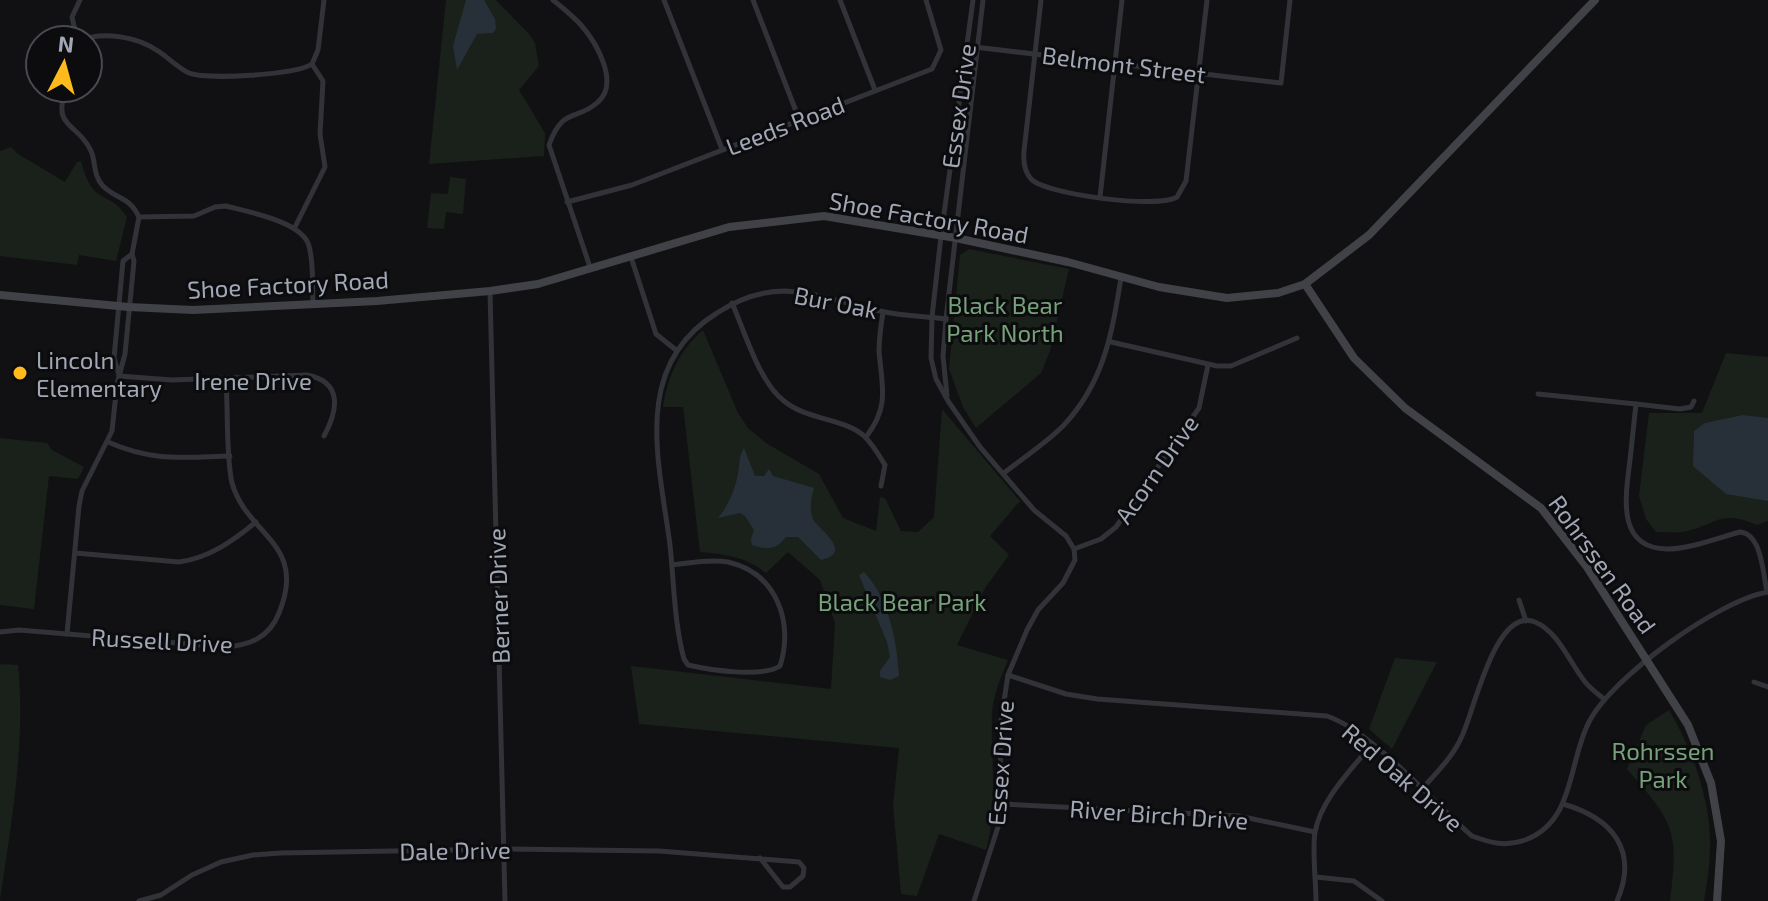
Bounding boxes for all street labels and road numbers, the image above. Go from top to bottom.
street label: Belmont Street [1041,40,1207,88]
street label: Essex Drive [935,42,981,170]
street label: Leeds Road [722,89,848,161]
street label: Shoe Factory Road [827,185,1031,249]
street label: Shoe Factory Road [186,264,390,304]
street label: Bur Oak [792,280,880,324]
street label: Irene Drive [194,366,312,395]
street label: Acorn Drive [1108,409,1204,529]
street label: Rohrssen Road [1543,489,1663,639]
street label: Berner Drive [481,528,515,664]
street label: Russell Drive [90,622,234,658]
street label: Essex Drive [981,699,1019,827]
street label: Red Oak Drive [1337,717,1469,837]
street label: River Birch Drive [1069,793,1249,835]
street label: Dale Drive [399,835,511,865]

